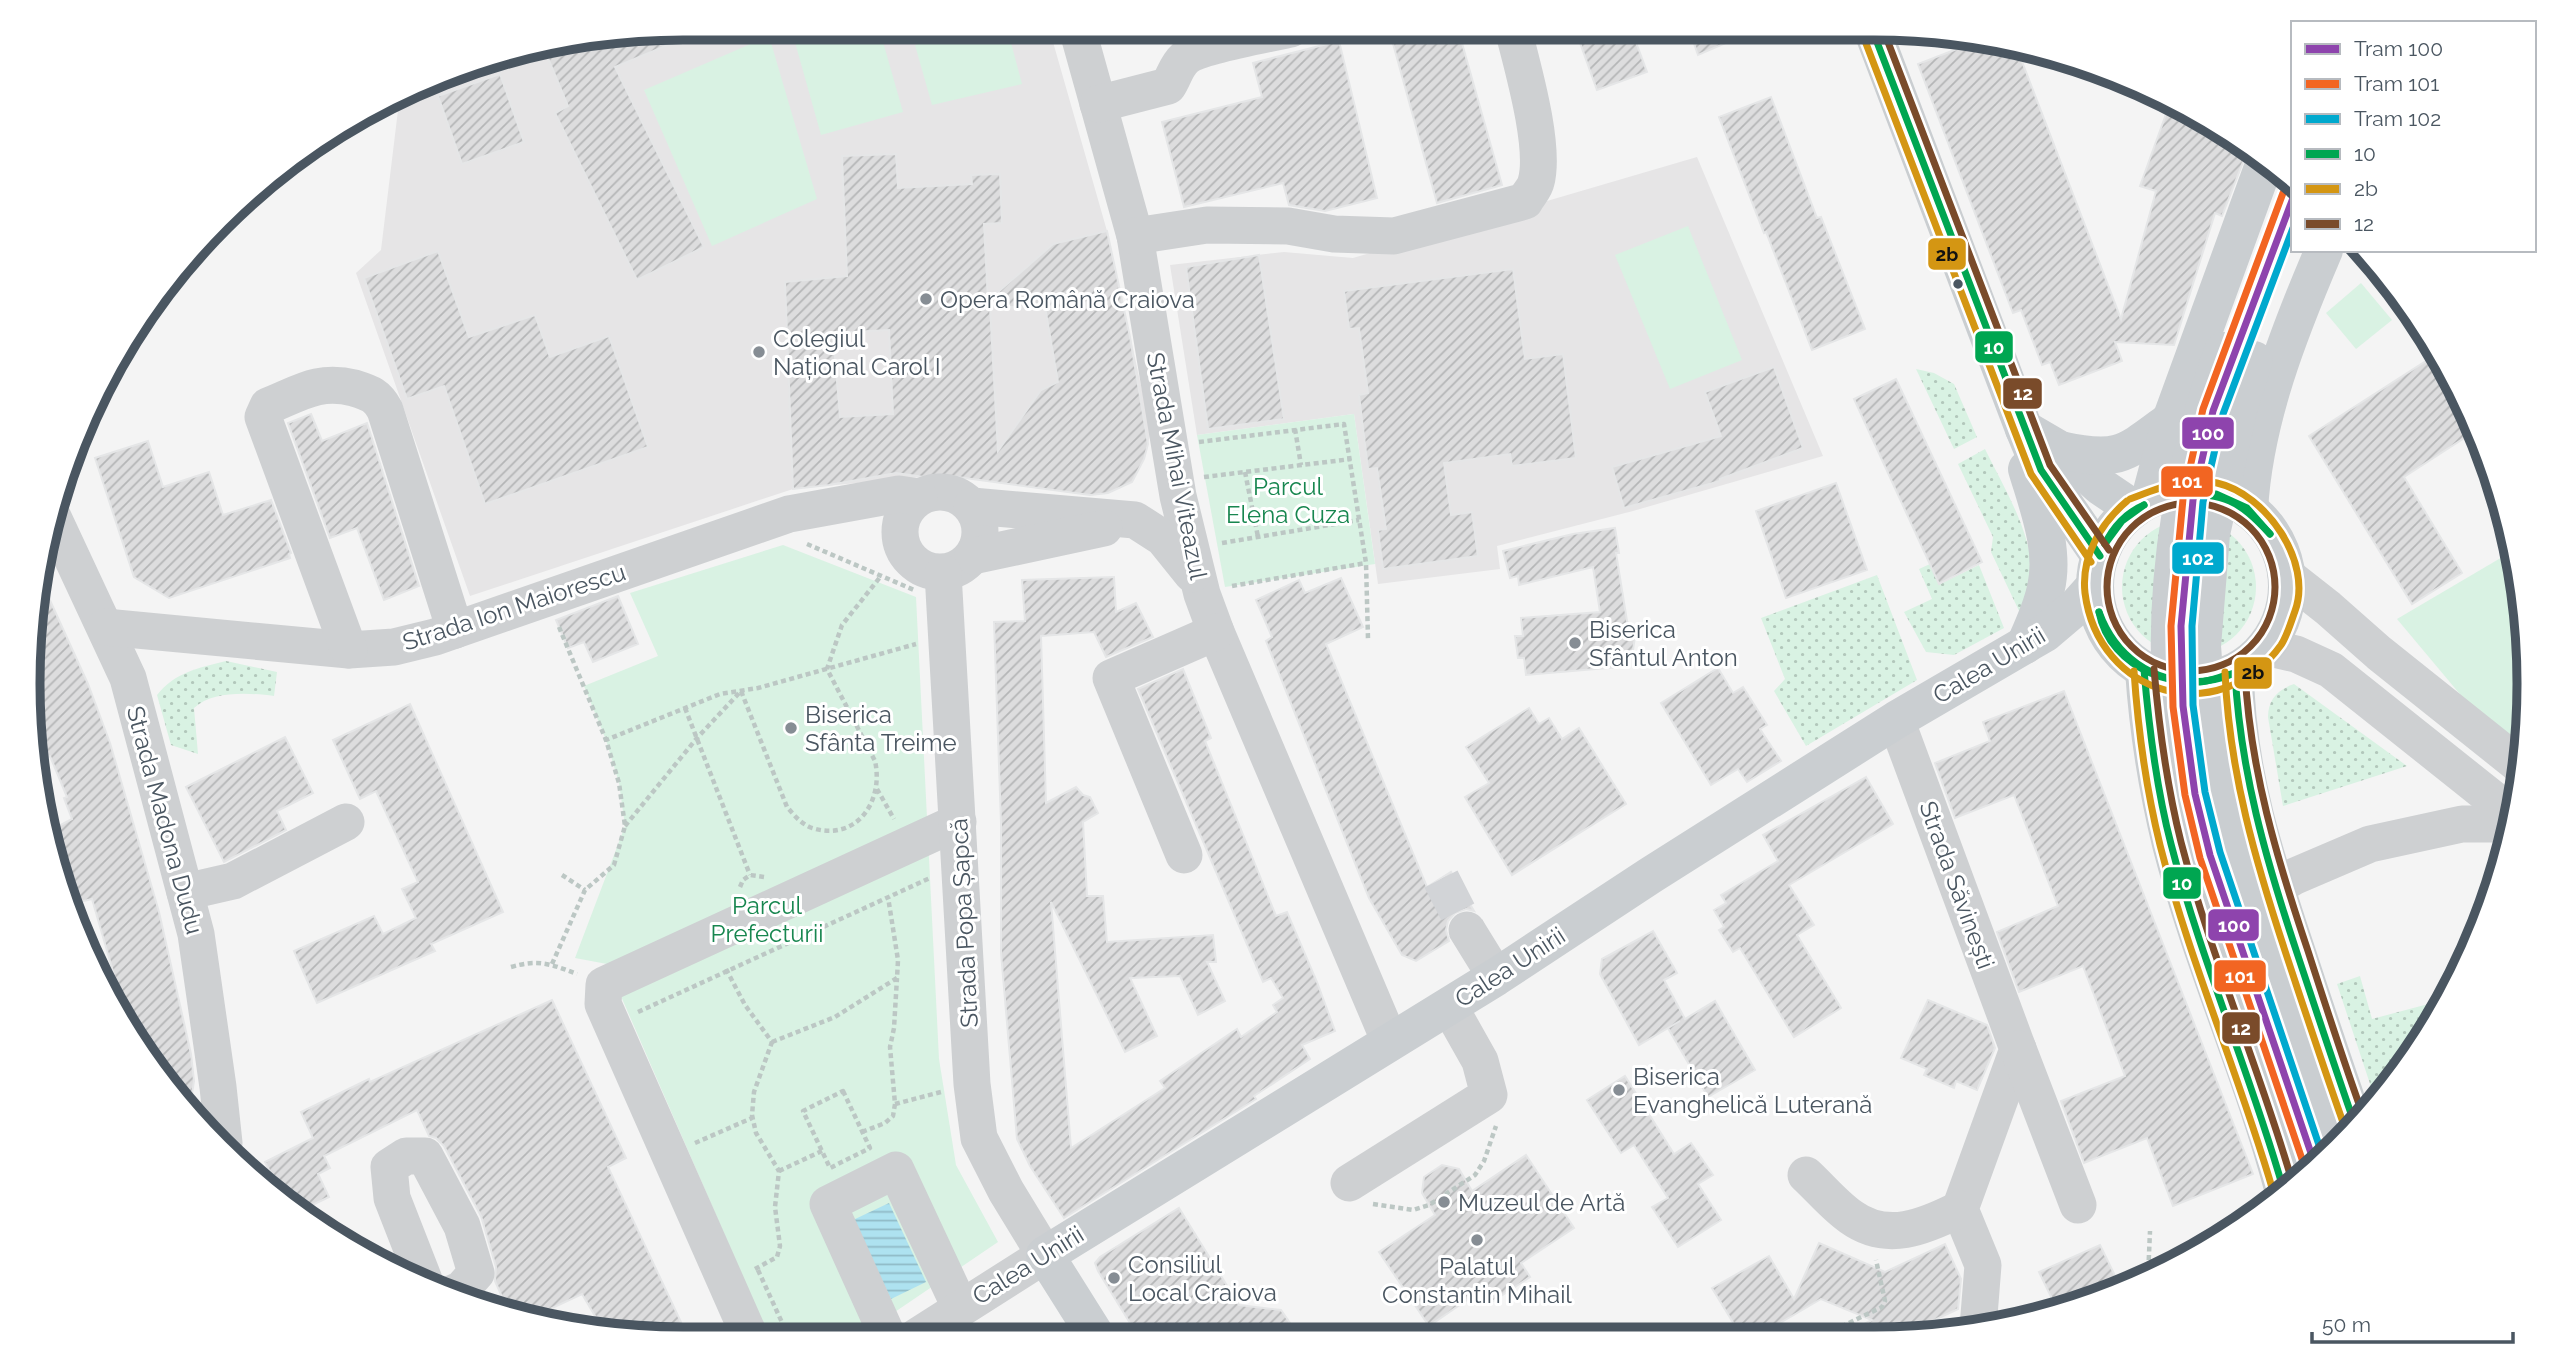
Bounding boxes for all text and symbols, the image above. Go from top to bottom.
legend [2291,21,2536,252]
text: Tram 100 [2354,36,2443,61]
text: Tram 101 [2354,71,2439,96]
text: Tram 102 [2354,106,2441,131]
text: 10 [2354,141,2376,166]
text: 2b [2354,176,2378,201]
text: 12 [2354,211,2374,236]
line badge: 2b [1927,237,1967,271]
text: 2b [1936,243,1958,265]
unlabelled marker [1951,277,1965,291]
place label: Opera Română Craiova [940,285,1195,314]
marker: Opera Română Craiova [918,291,934,307]
place label: Colegiul Național Carol I [773,324,941,381]
line badge: 10 [1974,330,2014,364]
text: 10 [1983,336,2005,358]
marker: Colegiul Național Carol I [751,344,767,360]
street label: Strada Mihai Viteazul [1141,350,1213,583]
line badge: 12 [2002,377,2043,410]
text: 12 [2013,382,2033,404]
line badge: 100 [2181,416,2235,450]
text: 100 [2192,422,2224,444]
line badge: 101 [2160,465,2214,498]
text: 101 [2172,470,2202,492]
park label: Parcul Elena Cuza [1226,472,1350,529]
line badge: 102 [2171,541,2225,575]
text: 102 [2182,547,2214,569]
street label: Strada Ion Maiorescu [399,557,629,657]
place label: Biserica Sfântul Anton [1589,615,1738,672]
street label: Calea Unirii [1928,620,2050,710]
marker: Biserica Sfântul Anton [1567,635,1583,651]
line badge: 2b [2233,656,2273,690]
text: 2b [2242,661,2264,683]
place label: Biserica Sfânta Treime [805,700,957,757]
street label: Strada Madona Dudu [121,703,209,937]
marker: Biserica Sfânta Treime [783,720,799,736]
street label: Strada Săvinești [1913,797,2001,973]
street label: Strada Popa Șapcă [944,818,984,1028]
line badge: 10 [2162,866,2202,900]
text: 10 [2171,872,2193,894]
park label: Parcul Prefecturii [711,891,823,948]
line badge: 100 [2207,908,2260,942]
text: 100 [2218,914,2250,936]
street label: Calea Unirii [1449,921,1571,1013]
line badge: 101 [2213,959,2267,993]
text: 101 [2225,965,2255,987]
line badge: 12 [2221,1011,2261,1045]
text: 12 [2231,1017,2251,1039]
place label: Biserica Evanghelică Luterană [1633,1062,1872,1119]
marker: Biserica Evanghelică Luterană [1611,1082,1627,1098]
place label: Muzeul de Artă [1458,1188,1625,1217]
marker: Muzeul de Artă [1436,1194,1452,1210]
street label: Calea Unirii [967,1219,1089,1311]
marker: Palatul Constantin Mihail [1469,1232,1485,1248]
place label: Consiliul Local Craiova [1128,1250,1277,1307]
place label: Palatul Constantin Mihail [1382,1252,1572,1309]
marker: Consiliul Local Craiova [1106,1270,1122,1286]
scale bar [2312,1300,2513,1344]
text: 50 m [2322,1312,2371,1337]

